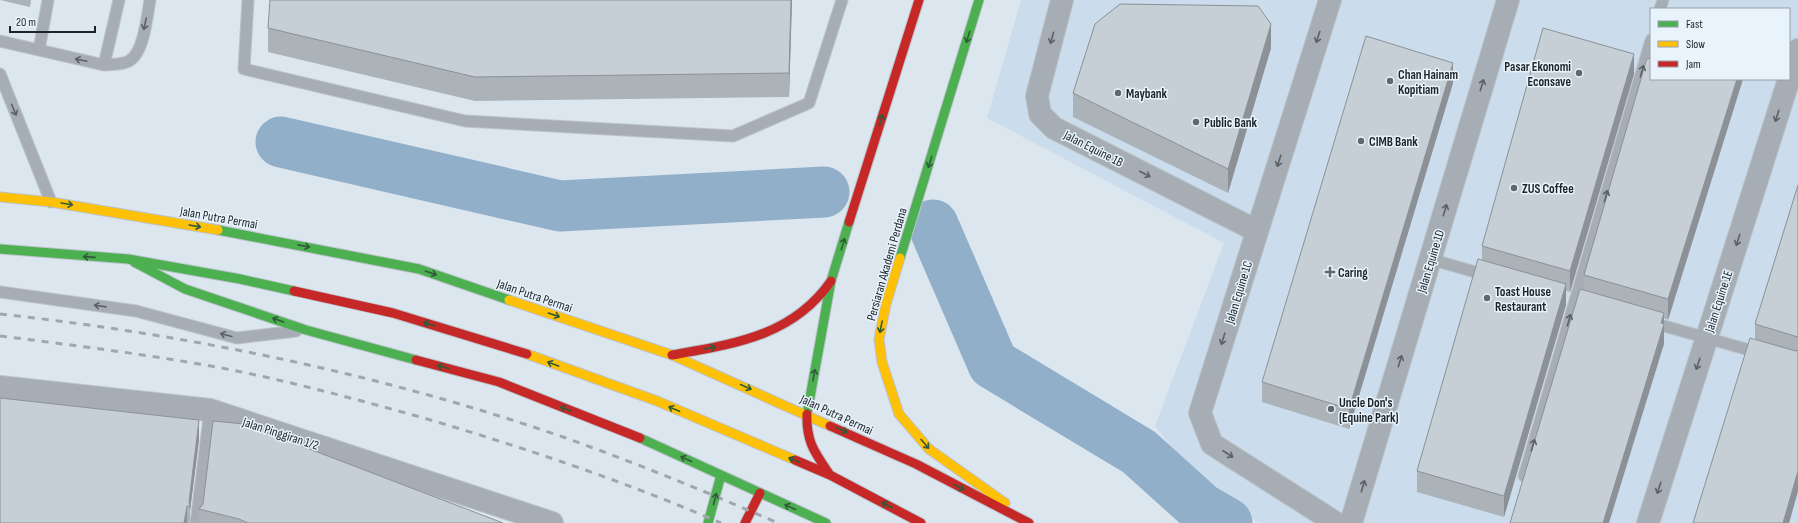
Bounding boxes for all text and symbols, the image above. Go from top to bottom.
scale bar [10,8,95,34]
legend [1650,8,1790,80]
text: 20 m [16,15,36,30]
one-way arrow [141,17,149,30]
text: Fast [1686,17,1703,32]
one-way arrow [964,31,971,44]
one-way arrow [1048,31,1055,44]
one-way arrow [1314,31,1321,44]
text: Slow [1686,37,1705,52]
one-way arrow [75,55,88,63]
text: Jam [1685,57,1701,72]
place label: Pasar Ekonomi Econsave [1504,59,1571,90]
one-way arrow [1639,65,1646,78]
place label: Chan Hainam Kopitiam [1398,67,1459,98]
marker: Pasar Ekonomi Econsave [1574,68,1584,78]
marker: Chan Hainam Kopitiam [1385,76,1395,86]
one-way arrow [1479,79,1486,92]
place label: Maybank [1126,86,1168,102]
marker: Maybank [1113,88,1123,98]
one-way arrow [11,104,19,116]
one-way arrow [1773,109,1780,122]
one-way arrow [878,114,886,126]
place label: Public Bank [1204,115,1258,131]
marker: Public Bank [1191,117,1201,127]
street label: Jalan Equine 1B [1060,127,1126,171]
place label: CIMB Bank [1369,134,1418,150]
marker: CIMB Bank [1356,136,1366,146]
one-way arrow [1275,154,1282,167]
one-way arrow [925,155,933,167]
one-way arrow [1138,170,1150,178]
place label: ZUS Coffee [1522,181,1574,197]
marker: ZUS Coffee [1509,183,1519,193]
one-way arrow [1603,189,1610,202]
one-way arrow [60,201,73,209]
street label: Jalan Putra Permai [178,203,259,233]
one-way arrow [1442,203,1449,216]
street label: Persiaran Akademi Perdana [863,206,911,323]
one-way arrow [188,222,201,230]
street label: Jalan Equine 1D [1413,228,1448,296]
one-way arrow [1734,233,1741,246]
one-way arrow [840,238,847,251]
one-way arrow [297,242,310,250]
one-way arrow [83,253,96,260]
street label: Jalan Equine 1C [1222,259,1256,327]
place label: Caring [1338,265,1368,281]
marker: Caring [1325,267,1335,277]
street label: Jalan Equine 1E [1701,268,1736,335]
one-way arrow [424,270,437,277]
street label: Jalan Putra Permai [494,275,574,316]
place label: Toast House Restaurant [1495,284,1551,315]
marker: Toast House Restaurant [1482,293,1492,303]
one-way arrow [94,302,107,310]
one-way arrow [547,312,560,319]
one-way arrow [1566,314,1573,327]
one-way arrow [272,316,284,324]
one-way arrow [423,320,436,327]
one-way arrow [877,320,885,333]
one-way arrow [220,331,233,338]
one-way arrow [1219,332,1226,345]
one-way arrow [703,343,716,351]
one-way arrow [1397,355,1404,368]
one-way arrow [1694,357,1701,370]
one-way arrow [547,359,559,367]
one-way arrow [437,363,450,370]
one-way arrow [810,369,818,382]
one-way arrow [739,384,751,391]
street label: Jalan Putra Permai [797,391,875,439]
place label: Uncle Don's (Equine Park) [1339,395,1399,426]
one-way arrow [561,404,573,412]
marker: Uncle Don's (Equine Park) [1326,404,1336,414]
one-way arrow [669,405,681,412]
street label: Jalan Pinggiran 1/2 [240,414,321,454]
one-way arrow [836,427,848,434]
one-way arrow [920,439,929,449]
one-way arrow [1530,439,1537,452]
one-way arrow [1222,450,1233,458]
one-way arrow [680,455,692,462]
one-way arrow [789,456,801,463]
one-way arrow [1360,479,1367,492]
one-way arrow [1655,481,1662,494]
one-way arrow [953,483,965,491]
one-way arrow [712,493,719,506]
one-way arrow [881,501,893,508]
one-way arrow [785,503,797,510]

